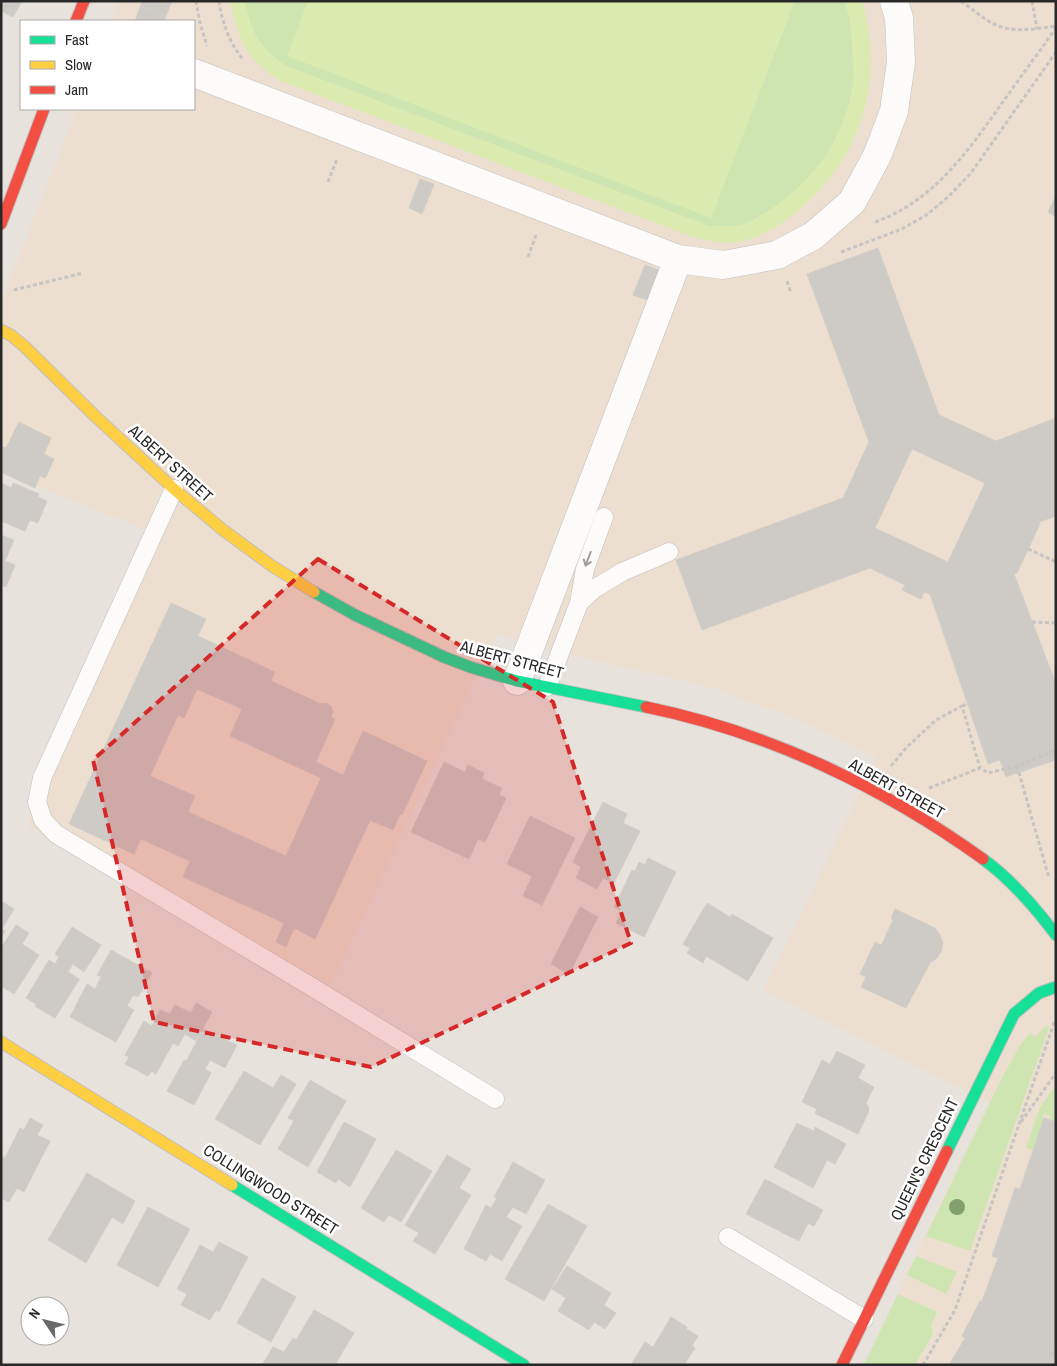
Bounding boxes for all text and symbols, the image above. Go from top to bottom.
legend [20,20,195,110]
text: Fast [65,29,89,50]
text: Slow [65,54,92,75]
text: Jam [65,79,88,100]
street label: ALBERT STREET [124,419,218,507]
one-way arrow [583,551,593,566]
street label: ALBERT STREET [457,634,566,683]
street label: ALBERT STREET [844,752,949,823]
street label: QUEEN'S CRESCENT [885,1094,963,1224]
street label: COLLINGWOOD STREET [199,1139,343,1239]
north arrow [20,1296,70,1346]
text: N [25,1305,44,1322]

